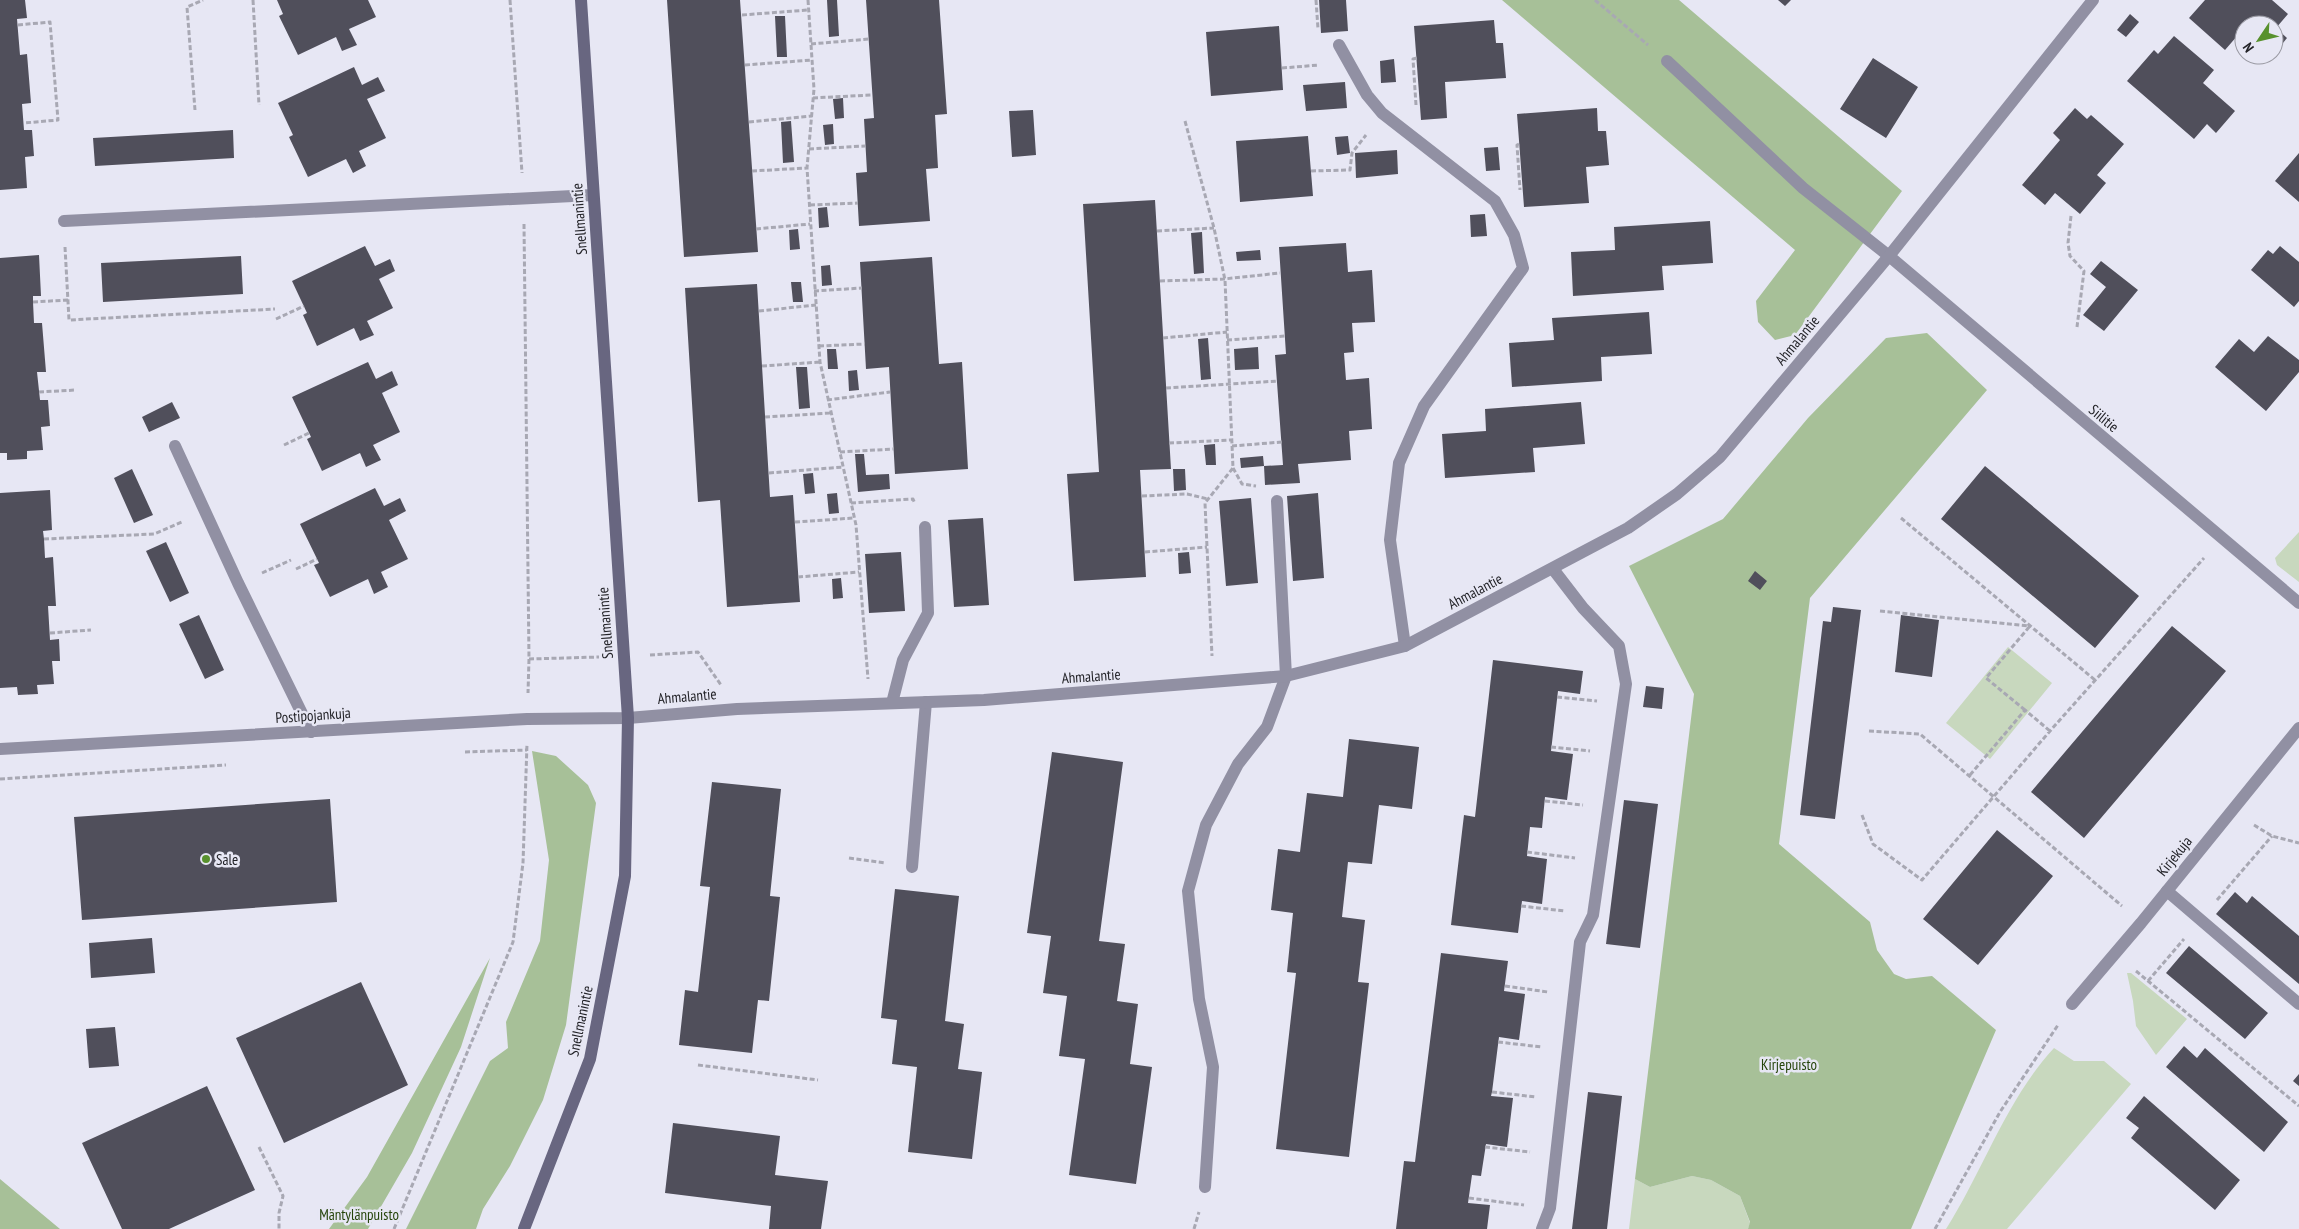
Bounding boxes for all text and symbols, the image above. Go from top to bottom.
north arrow [2234,15,2284,65]
text: N [2239,39,2258,56]
street label: Snellmanintie [567,182,591,256]
street label: Ahmalantie [1771,311,1823,369]
street label: Siilitie [2085,400,2123,436]
street label: Ahmalantie [1444,569,1506,613]
street label: Snellmanintie [593,586,617,660]
street label: Ahmalantie [1061,664,1121,688]
street label: Ahmalantie [657,684,717,708]
street label: Postipojankuja [275,703,351,727]
street label: Kirjekuja [2152,832,2196,880]
place label: Sale [216,850,238,869]
marker: Sale [200,853,212,865]
street label: Snellmanintie [563,984,597,1058]
park label: Kirjepuisto [1761,1055,1817,1074]
park label: Mäntylänpuisto [319,1205,399,1224]

